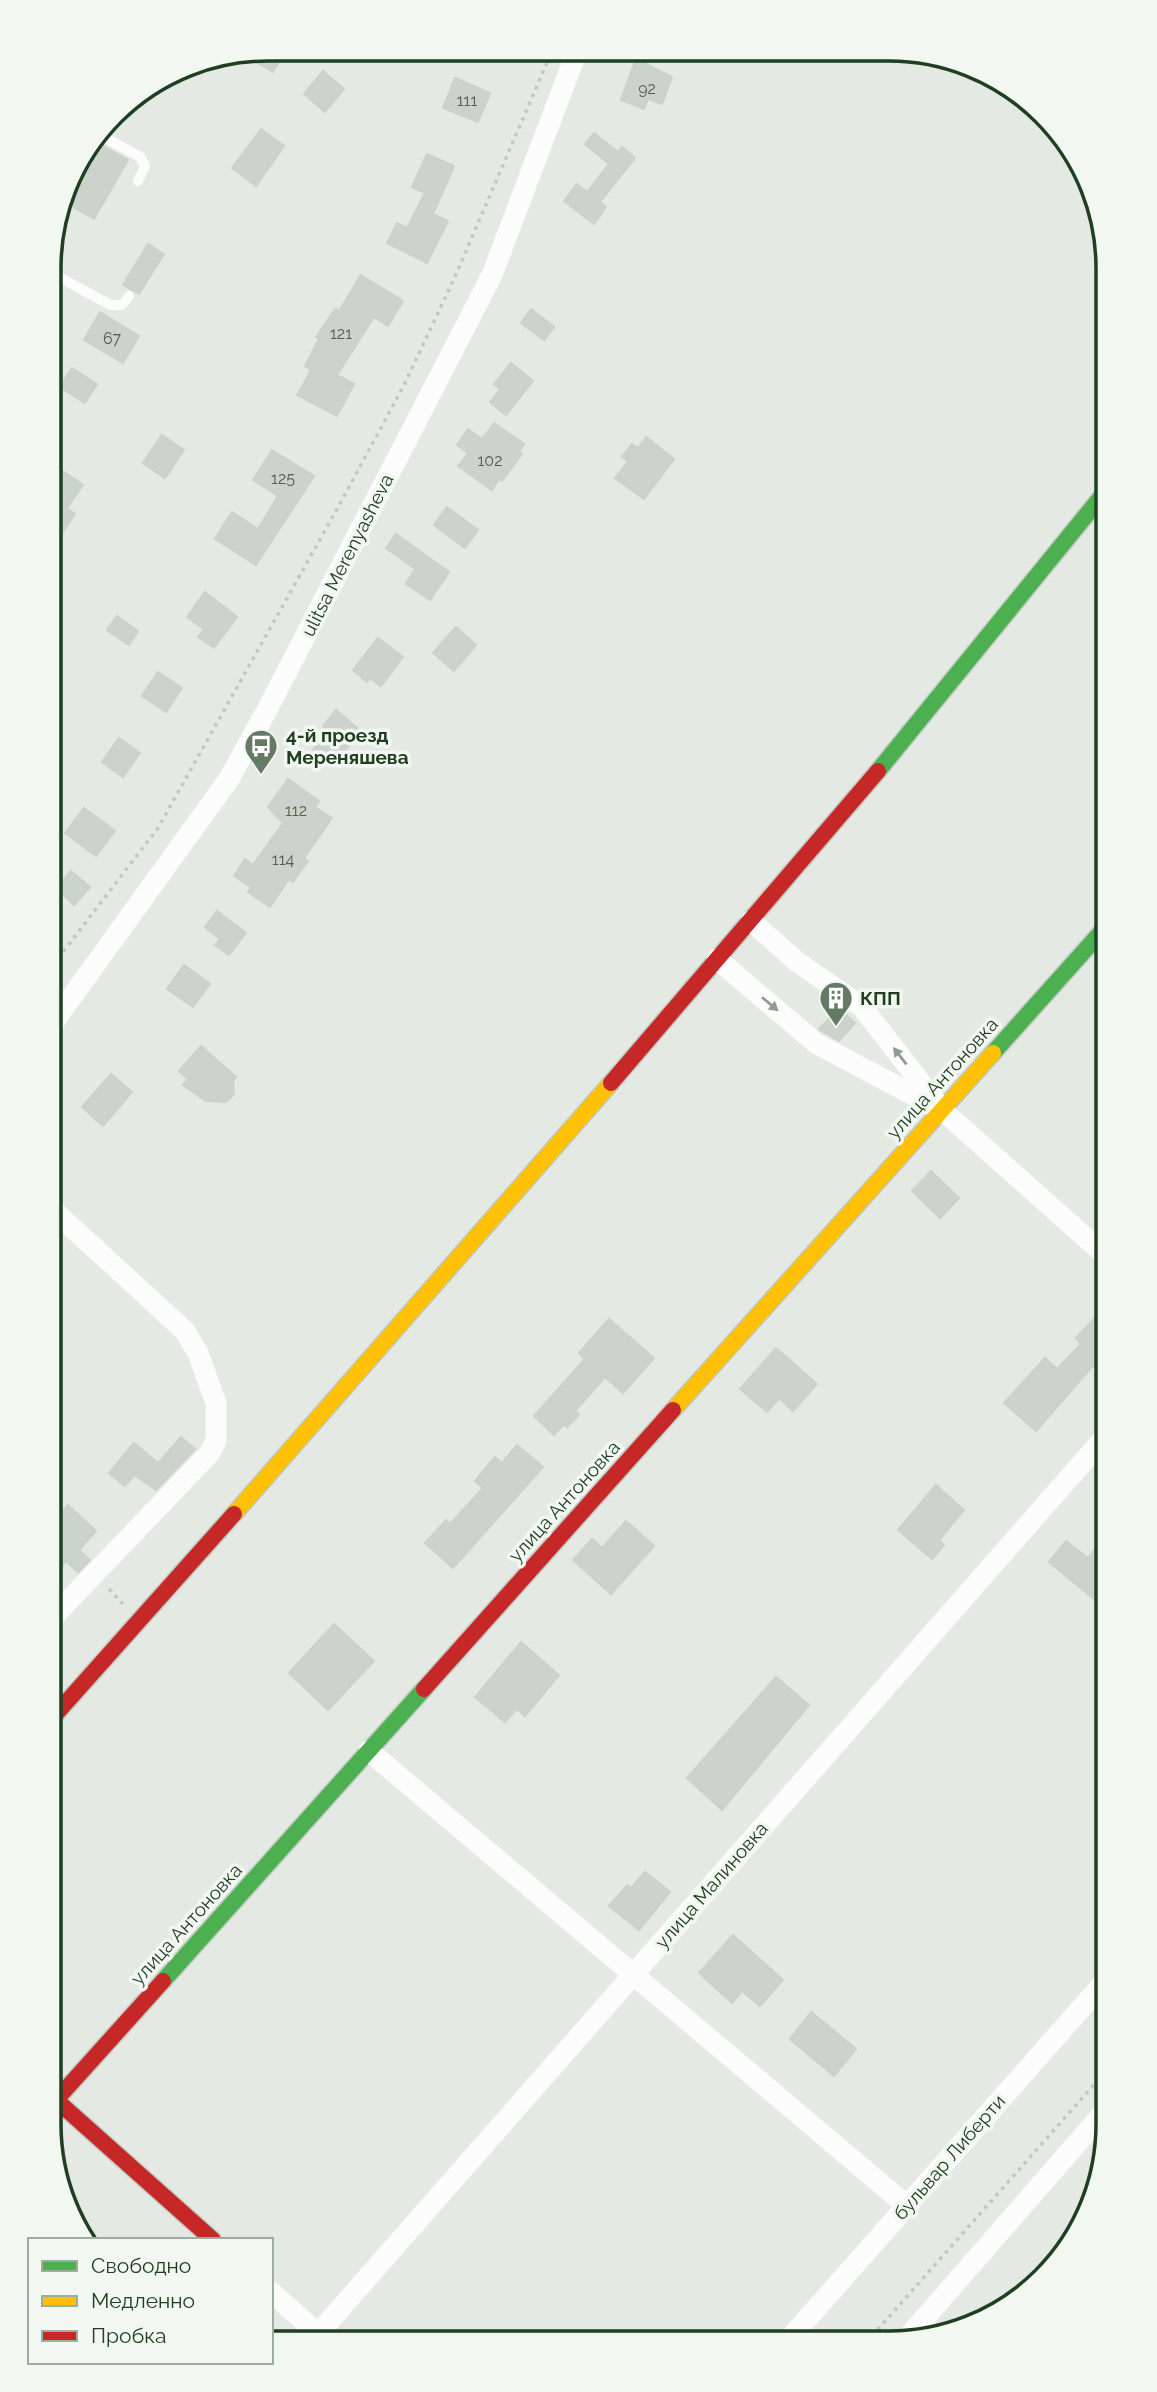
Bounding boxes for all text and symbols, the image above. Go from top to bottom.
house number: 92 [638,79,656,98]
house number: 111 [457,91,477,110]
house number: 121 [330,324,352,343]
house number: 67 [103,329,122,348]
house number: 102 [478,451,502,470]
house number: 125 [271,469,295,488]
street label: ulitsa Merenyasheva [297,470,397,640]
place label: 4-й проезд Мереняшева [286,724,409,768]
bus stop icon: 4-й проезд Мереняшева [242,727,280,776]
house number: 112 [285,801,307,820]
house number: 114 [272,850,294,869]
building icon: КПП [817,979,855,1028]
place label: КПП [860,987,901,1009]
one-way arrow [760,996,778,1011]
street label: улица Антоновка [882,1013,1002,1143]
one-way arrow [893,1048,908,1066]
street label: улица Антоновка [504,1436,624,1566]
street label: улица Малиновка [650,1817,772,1953]
street label: улица Антоновка [126,1859,246,1989]
street label: бульвар Либерти [889,2090,1009,2224]
legend [28,2238,273,2364]
text: Свободно [91,2253,191,2278]
text: Медленно [91,2288,195,2313]
text: Пробка [91,2323,167,2348]

